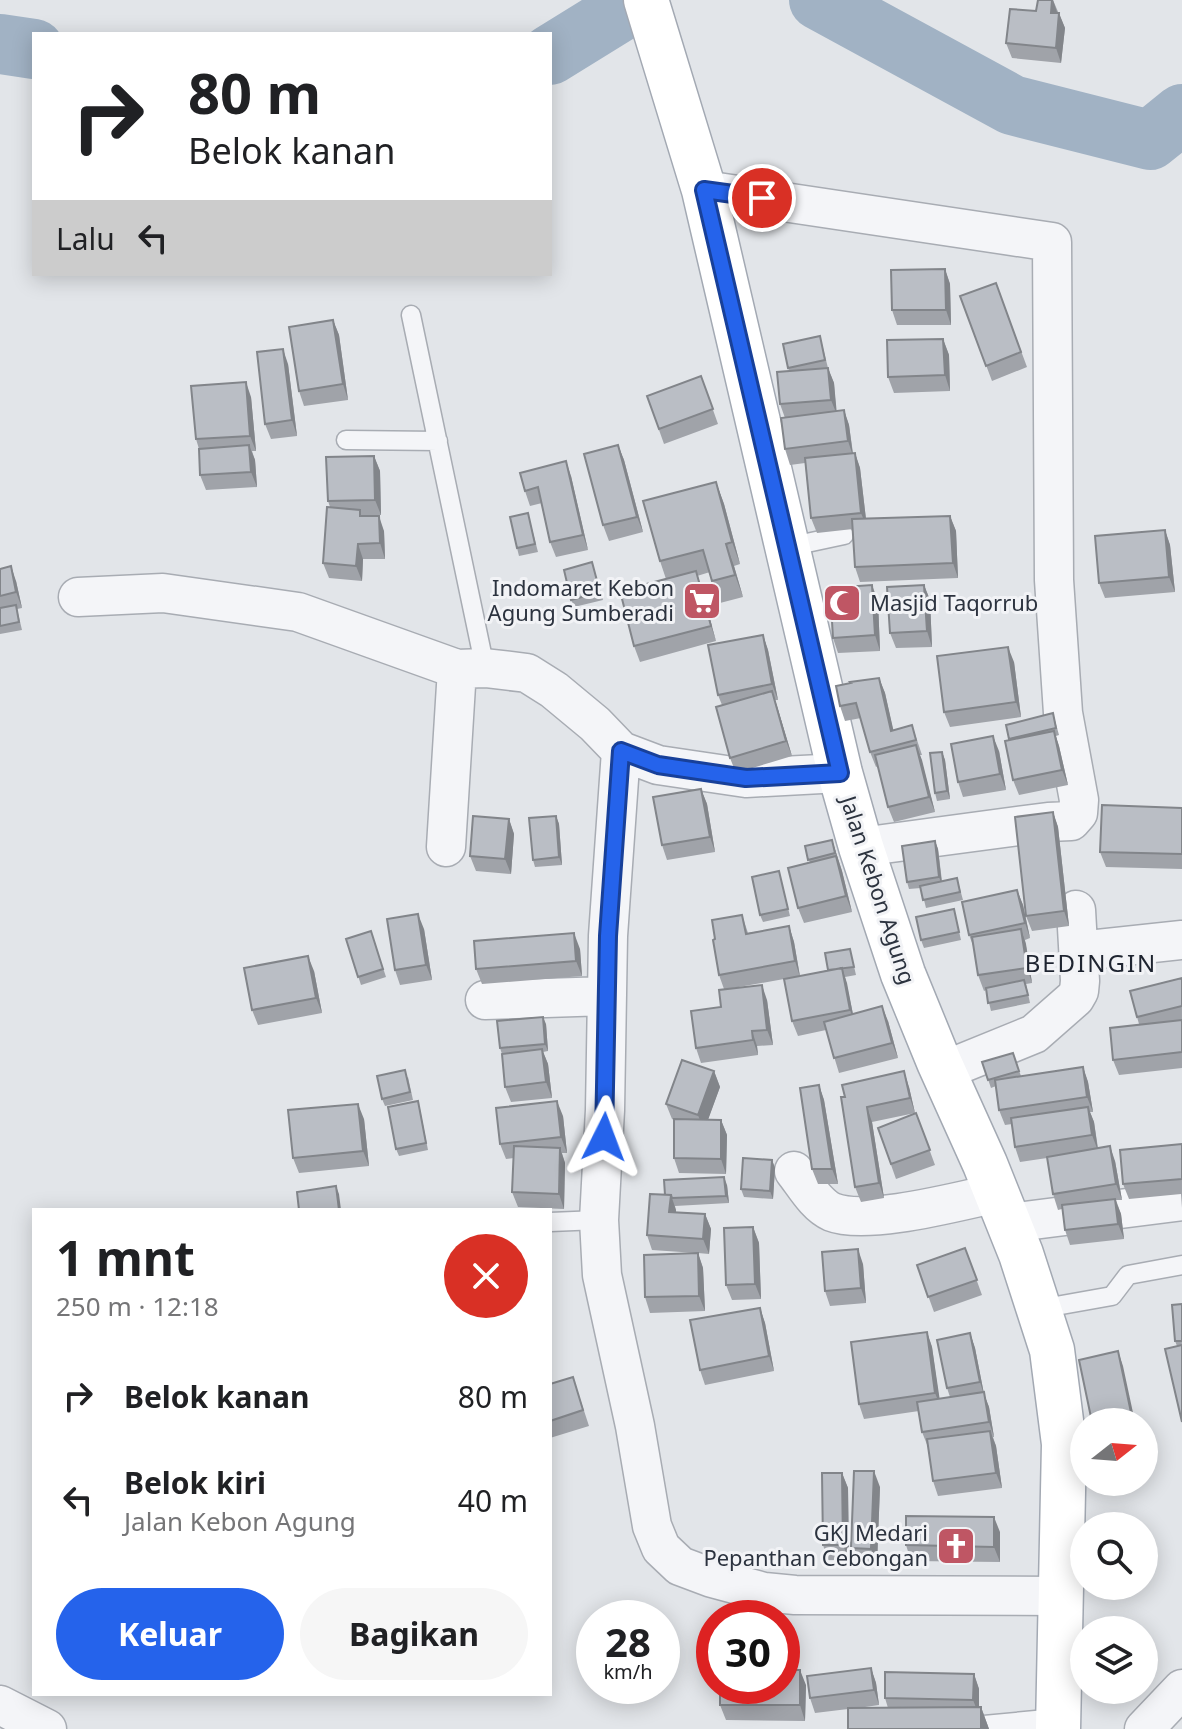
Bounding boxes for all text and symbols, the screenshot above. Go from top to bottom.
text: 80 m [188,54,321,130]
icon: right [56,64,160,168]
text: Belok kanan [188,126,395,175]
pin [728,164,796,232]
icon: arrive [740,176,784,220]
icon: left [131,216,175,260]
text: Lalu [56,218,115,259]
place label: Indomaret Kebon Agung Sumberadi [488,572,674,627]
supermarket icon: Indomaret Kebon Agung Sumberadi [681,580,723,622]
mosque icon: Masjid Taqorrub [821,582,863,624]
place label: Masjid Taqorrub [870,587,1038,617]
street label: Jalan Kebon Agung [834,790,924,988]
district label: BEDINGIN [1025,946,1157,979]
position arrow [562,1095,646,1179]
text: 1 mnt [56,1225,195,1290]
button: close [444,1234,528,1318]
text: 250 m · 12:18 [56,1288,219,1324]
icon: right [56,1374,100,1418]
text: Belok kanan [124,1376,310,1417]
text: 80 m [458,1376,528,1417]
north arrow [1070,1408,1158,1496]
map controls [1070,1408,1158,1704]
text: Belok kiri [124,1462,266,1503]
icon: left [56,1478,100,1522]
text: 40 m [458,1480,528,1521]
text: Jalan Kebon Agung [124,1503,356,1539]
button: search [1070,1512,1158,1600]
place label: GKJ Medari Pepanthan Cebongan [703,1517,928,1572]
church icon: GKJ Medari Pepanthan Cebongan [935,1525,977,1567]
button: Keluar [56,1588,284,1680]
button: Bagikan [300,1588,528,1680]
speed limit sign: 30 [696,1600,800,1704]
text: 28 [605,1614,651,1669]
button: layers [1070,1616,1158,1704]
text: km/h [603,1658,653,1685]

